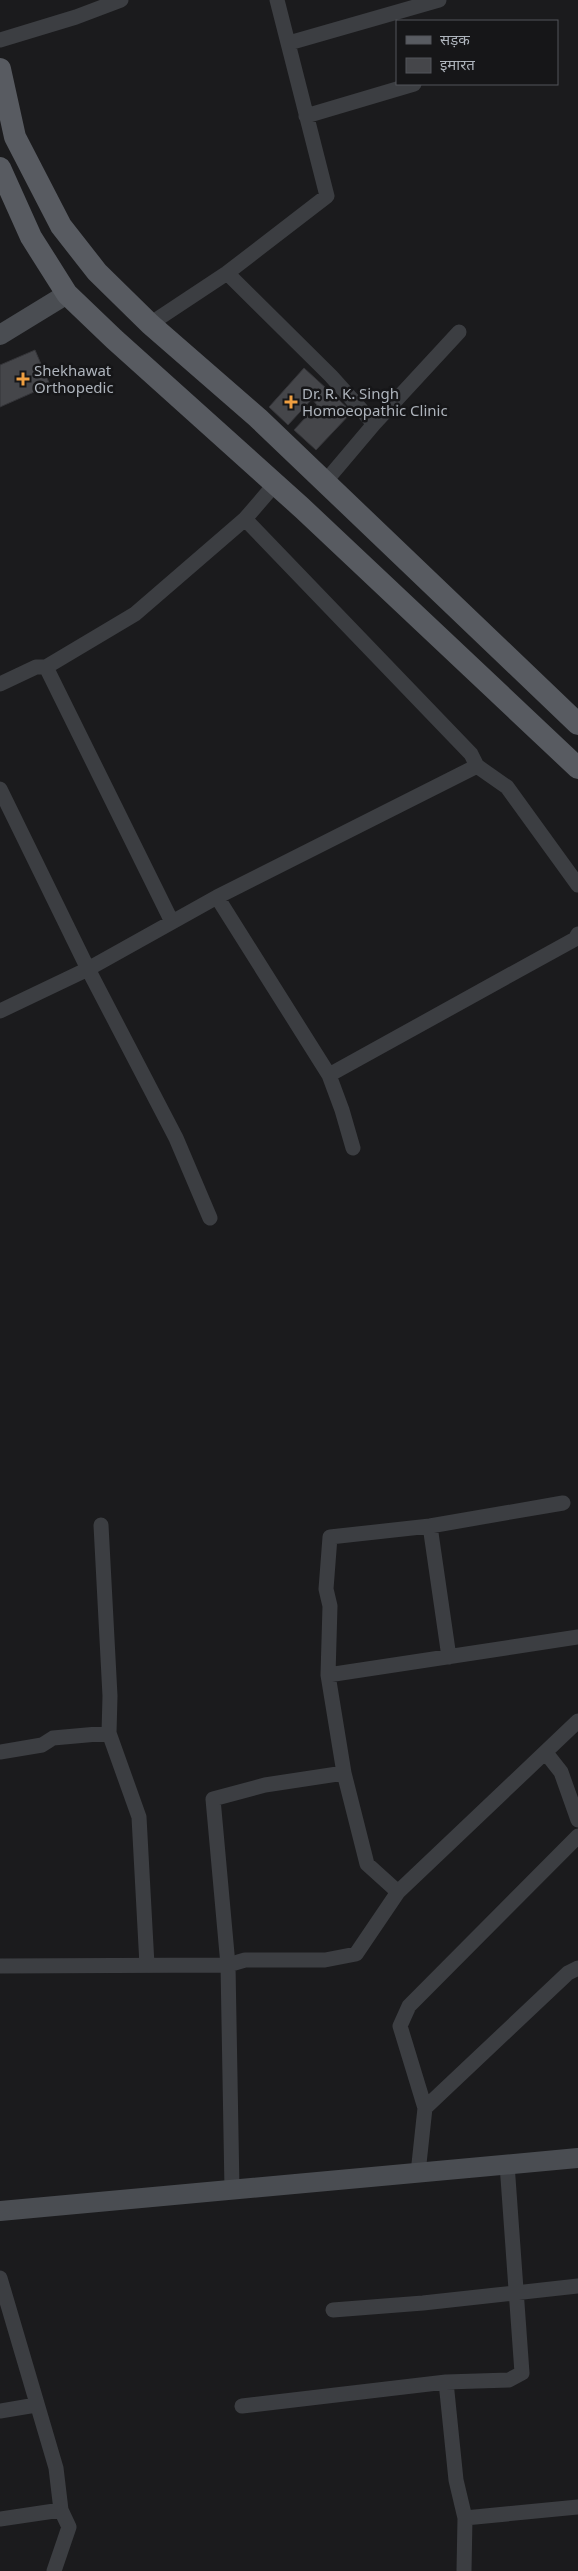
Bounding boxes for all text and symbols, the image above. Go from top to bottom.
legend [396,20,558,85]
text: सड़क [440,29,470,49]
text: इमारत [440,54,475,74]
place label: Shekhawat Orthopedic [34,360,114,397]
marker: Shekhawat Orthopedic [16,372,30,386]
place label: Dr. R. K. Singh Homoeopathic Clinic [302,383,448,420]
marker: Dr. R. K. Singh Homoeopathic Clinic [284,395,298,409]

